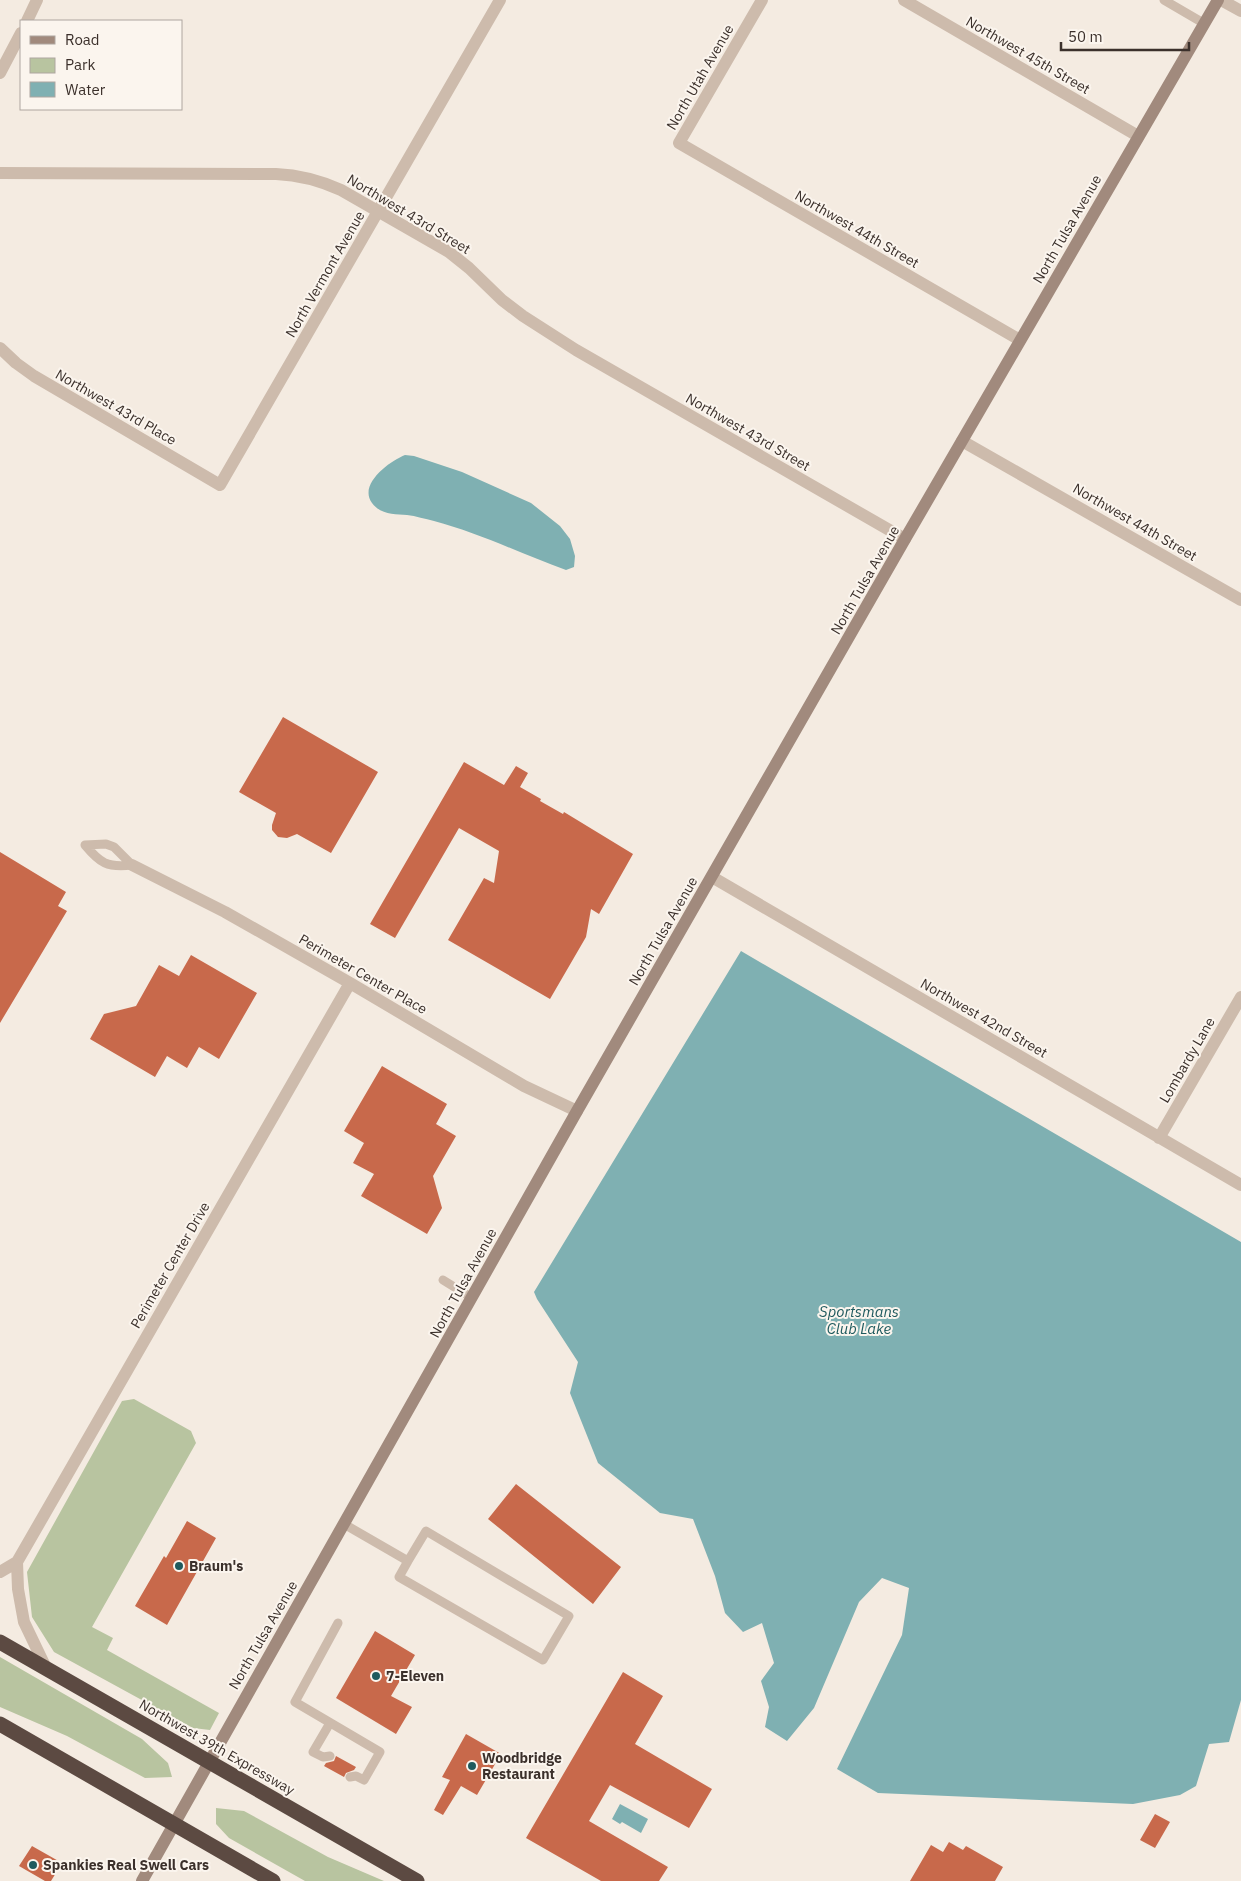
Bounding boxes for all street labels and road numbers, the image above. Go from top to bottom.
street label: Northwest 45th Street [963,12,1093,98]
street label: North Utah Avenue [662,21,738,133]
street label: Northwest 43rd Street [344,170,474,258]
street label: North Tulsa Avenue [1029,171,1106,287]
street label: Northwest 44th Street [792,186,922,272]
street label: North Vermont Avenue [281,207,369,340]
street label: Northwest 43rd Place [52,365,180,449]
street label: Northwest 43rd Street [683,389,814,475]
street label: Northwest 44th Street [1070,479,1200,565]
street label: North Tulsa Avenue [827,522,904,638]
street label: North Tulsa Avenue [625,873,702,989]
street label: Perimeter Center Place [296,930,431,1018]
street label: Northwest 42nd Street [917,974,1051,1062]
street label: Lombardy Lane [1155,1014,1219,1106]
street label: Perimeter Center Drive [126,1198,214,1332]
street label: North Tulsa Avenue [425,1225,501,1341]
street label: North Tulsa Avenue [225,1577,302,1693]
street label: Northwest 39th Expressway [136,1695,298,1799]

